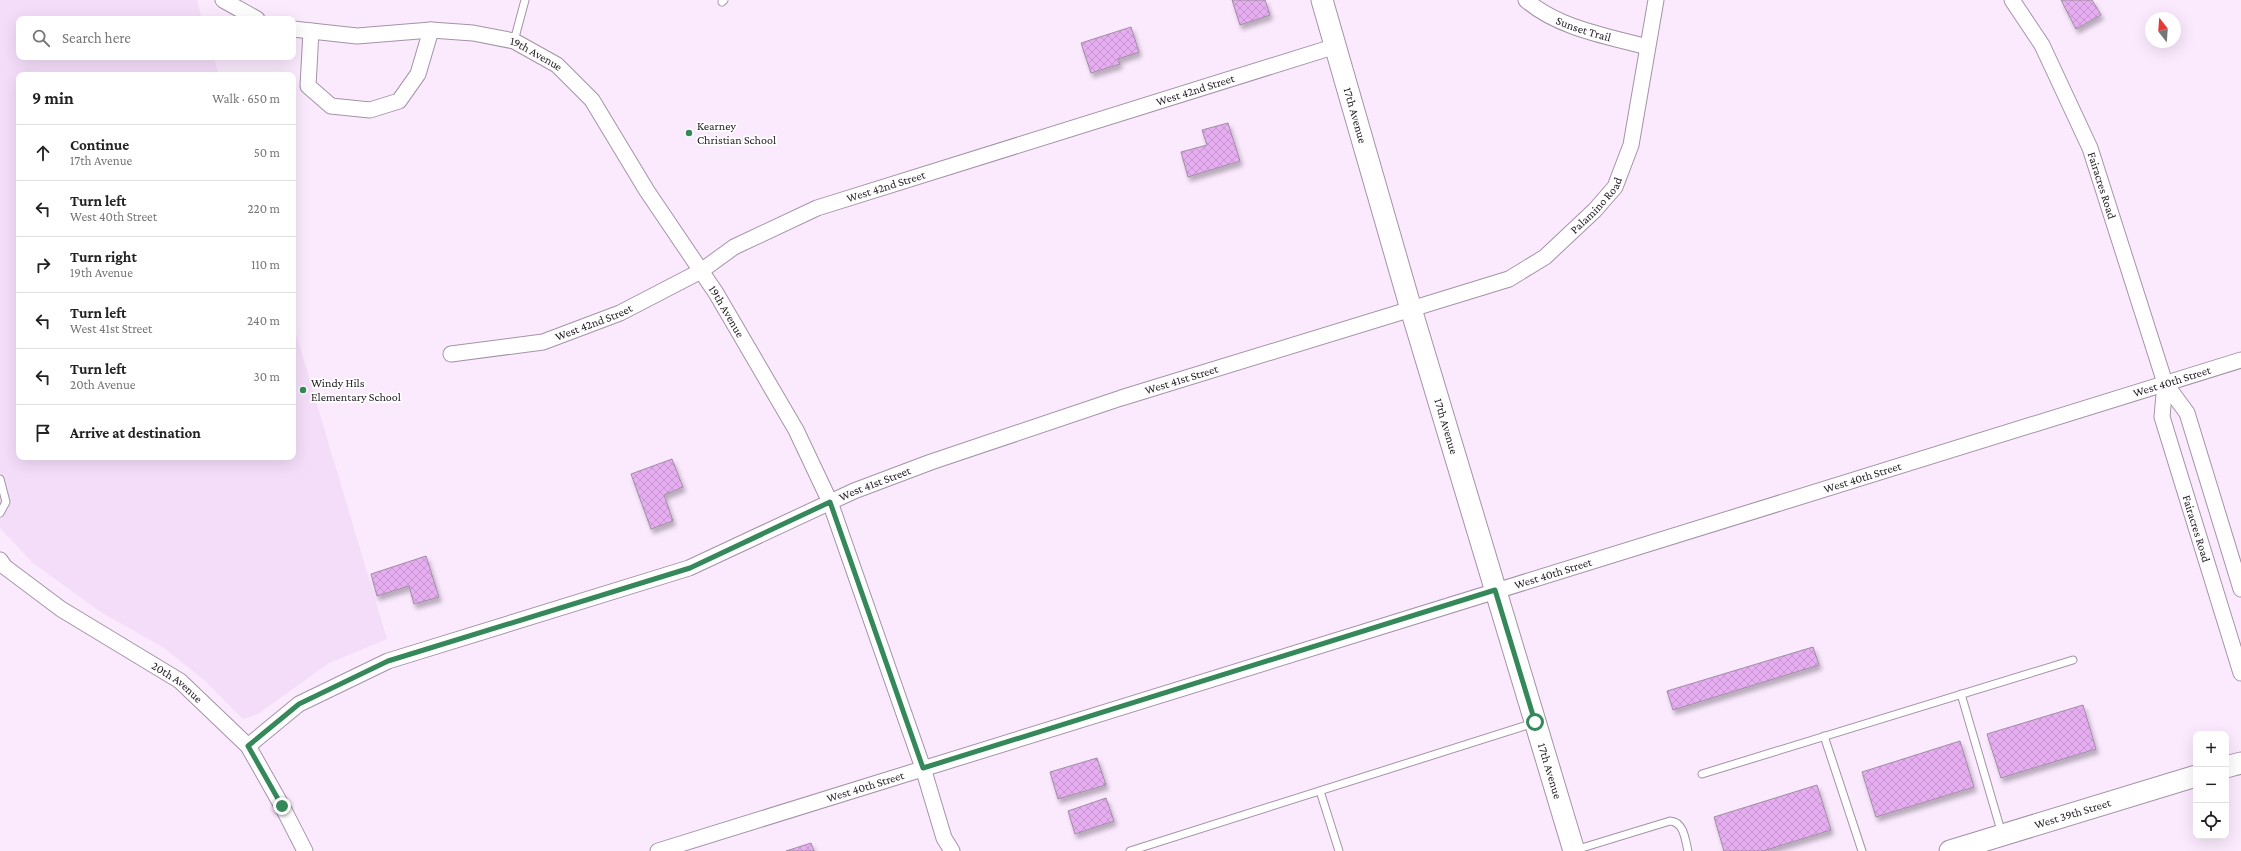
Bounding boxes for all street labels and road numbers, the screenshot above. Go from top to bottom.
street label: Sunset Trail [1554,13,1613,44]
street label: 19th Avenue [509,33,566,74]
street label: West 42nd Street [1154,71,1237,109]
street label: 17th Avenue [1341,86,1370,145]
street label: Fairacres Road [2085,150,2119,221]
street label: West 42nd Street [845,167,928,205]
street label: Palamino Road [1567,174,1625,237]
street label: 19th Avenue [706,283,747,340]
street label: West 42nd Street [553,300,635,344]
street label: West 41st Street [1143,361,1221,397]
street label: West 40th Street [2131,363,2213,400]
street label: 17th Avenue [1431,397,1461,456]
street label: West 40th Street [1822,459,1904,496]
street label: West 41st Street [837,463,914,504]
street label: Fairacres Road [2180,493,2214,565]
street label: West 40th Street [1512,554,1594,592]
street label: 20th Avenue [149,658,206,706]
street label: 17th Avenue [1535,741,1565,801]
street label: West 40th Street [825,768,907,805]
street label: West 39th Street [2032,795,2113,832]

